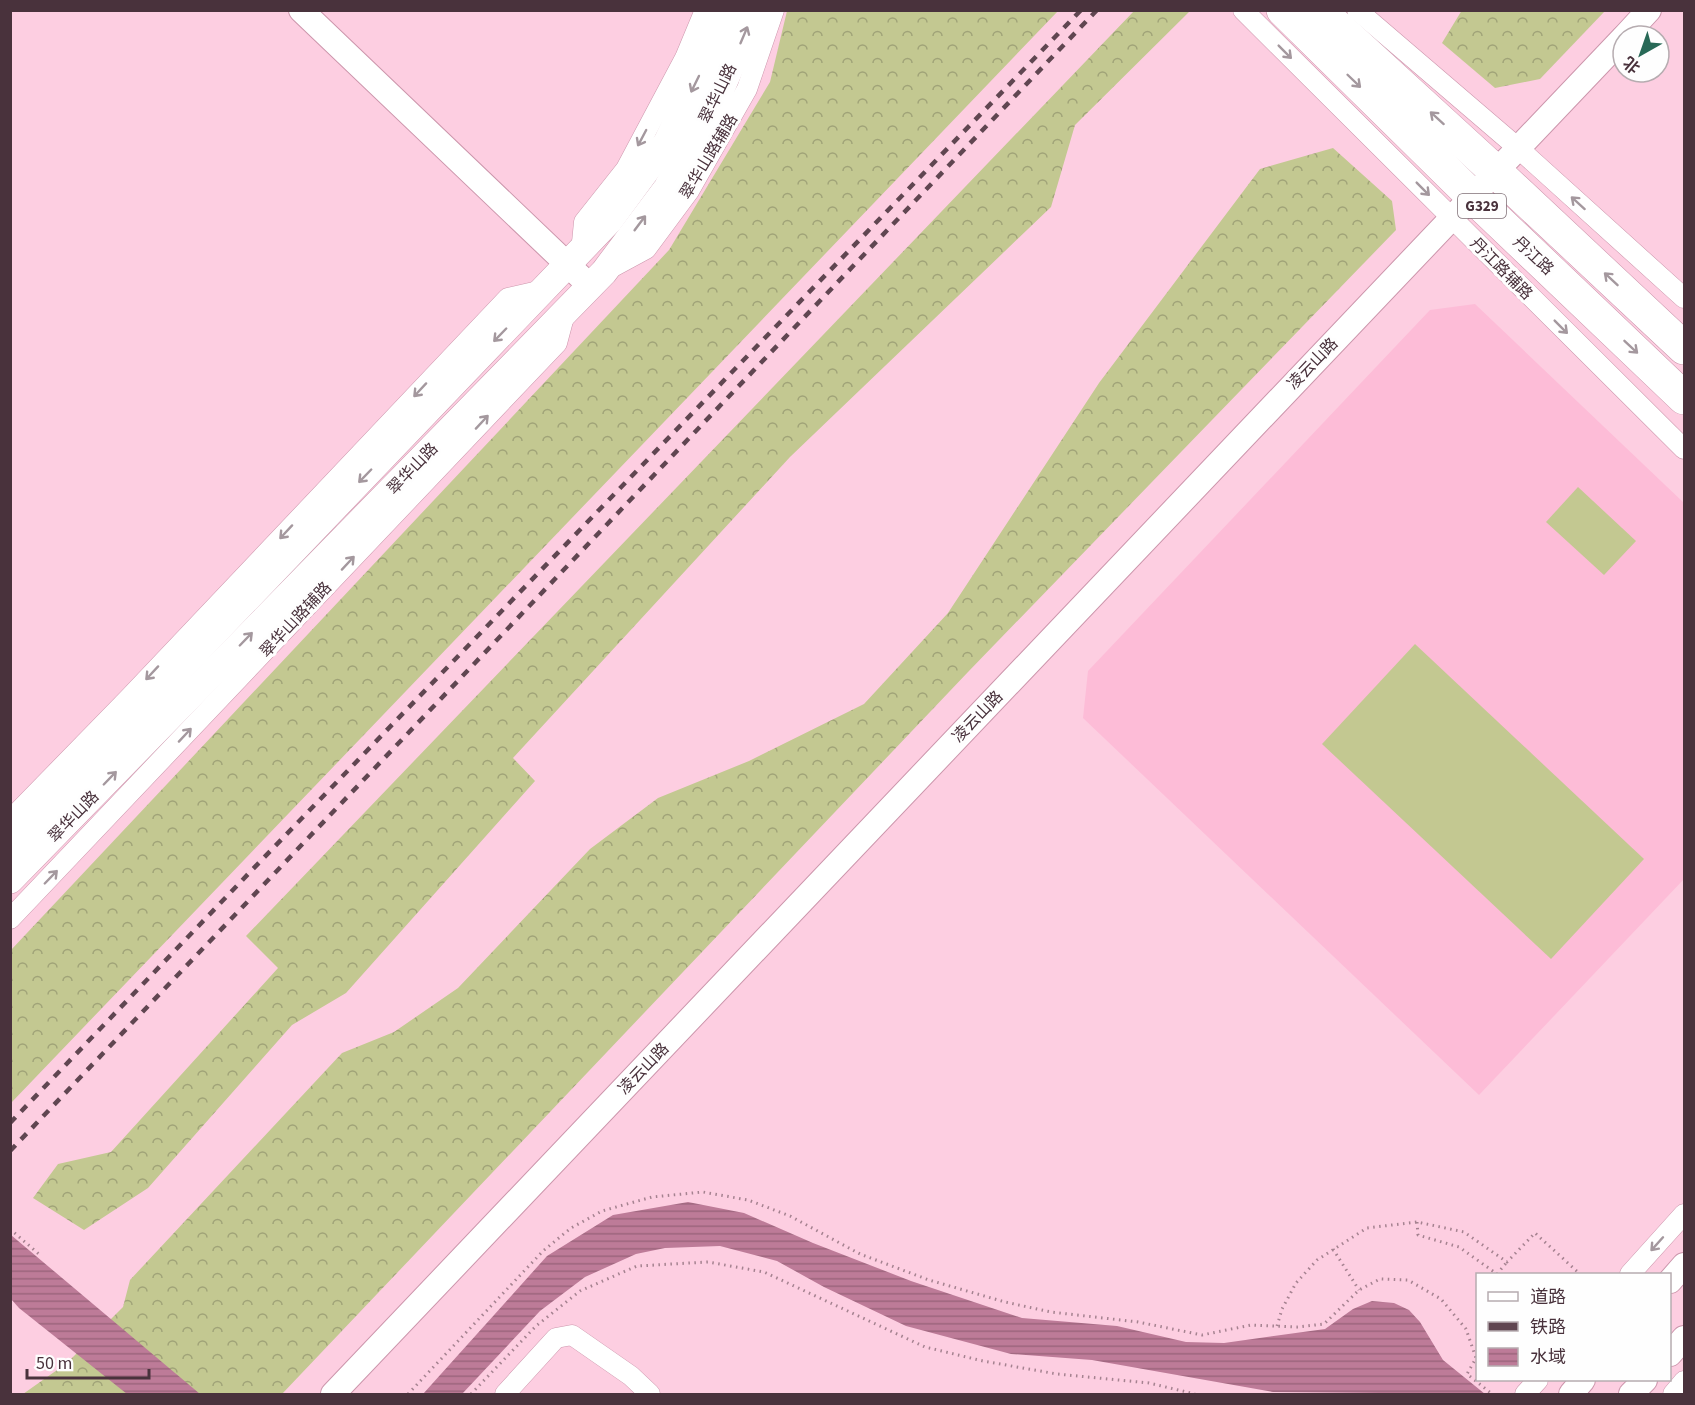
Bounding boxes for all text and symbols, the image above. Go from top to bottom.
north arrow [1611,24,1671,84]
one-way arrow [739,26,750,45]
one-way arrow [1277,44,1292,59]
text: 北 [1619,51,1645,78]
street label: 翠华山路 [694,60,742,127]
one-way arrow [689,74,701,92]
one-way arrow [1347,74,1362,88]
street label: 翠华山路辅路 [675,110,743,203]
one-way arrow [1430,111,1445,125]
one-way arrow [636,129,647,147]
one-way arrow [1415,182,1430,197]
road number: G329 [1458,194,1506,218]
one-way arrow [1571,196,1586,210]
one-way arrow [634,216,646,232]
street label: 丹江路 [1508,231,1558,280]
street label: 丹江路辅路 [1465,233,1537,305]
one-way arrow [1604,272,1619,286]
one-way arrow [1553,320,1568,334]
one-way arrow [493,328,507,343]
street label: 凌云山路 [1283,333,1343,394]
one-way arrow [1623,340,1638,354]
one-way arrow [413,383,428,398]
one-way arrow [475,414,489,429]
street label: 翠华山路 [383,438,443,499]
one-way arrow [358,469,372,484]
one-way arrow [279,524,294,539]
one-way arrow [340,556,354,571]
street label: 翠华山路辅路 [255,577,337,662]
one-way arrow [239,631,253,646]
one-way arrow [145,666,160,681]
street label: 凌云山路 [948,686,1008,747]
one-way arrow [178,728,192,743]
one-way arrow [103,771,117,786]
street label: 翠华山路 [44,786,104,847]
one-way arrow [44,870,59,885]
street label: 凌云山路 [614,1038,674,1099]
one-way arrow [1650,1236,1664,1251]
legend [1476,1273,1671,1381]
text: 道路 [1530,1285,1566,1310]
text: 铁路 [1530,1315,1566,1340]
scale bar [27,1342,148,1380]
text: 水域 [1530,1345,1566,1370]
text: 50 m [36,1351,72,1376]

